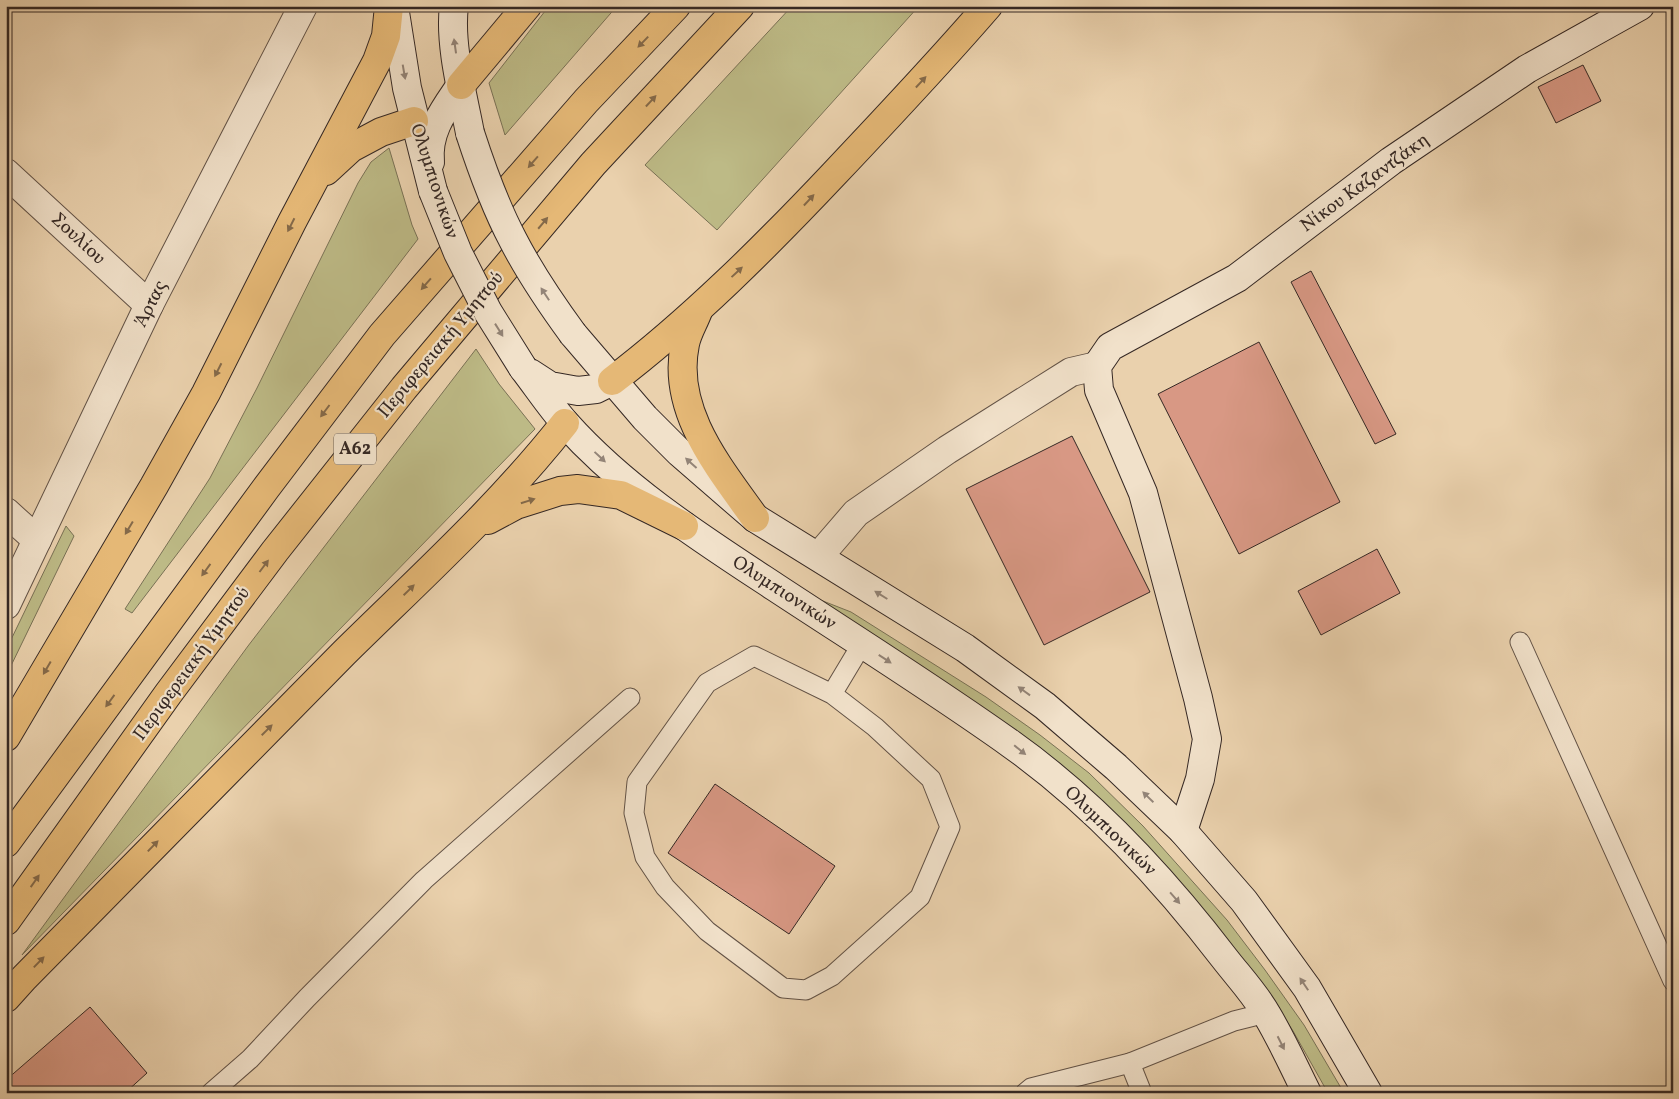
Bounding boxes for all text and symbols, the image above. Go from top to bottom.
one-way arrow [637,35,649,47]
one-way arrow [451,37,459,53]
one-way arrow [400,64,408,80]
one-way arrow [915,76,927,88]
one-way arrow [645,96,657,108]
street label: Ολυμπιονικών [403,120,465,242]
street label: Νίκου Καζαντζάκη [1295,127,1435,239]
one-way arrow [527,155,539,167]
one-way arrow [803,194,815,206]
street label: Σουλίου [45,207,111,271]
one-way arrow [537,217,549,229]
one-way arrow [287,218,295,232]
street label: Περιφερειακή Υμηττού [372,266,510,424]
one-way arrow [730,266,742,278]
street label: Άρτας [128,276,174,332]
one-way arrow [421,278,432,291]
one-way arrow [540,287,550,301]
one-way arrow [494,323,504,336]
one-way arrow [214,363,222,377]
one-way arrow [319,404,330,417]
road number: Α62 [334,434,376,464]
one-way arrow [594,451,606,463]
one-way arrow [685,458,698,469]
one-way arrow [521,497,536,505]
one-way arrow [125,522,134,535]
street label: Ολυμπιονικών [727,550,841,636]
one-way arrow [259,559,269,573]
one-way arrow [201,563,211,577]
street label: Περιφερειακή Υμηττού [127,582,257,746]
one-way arrow [402,584,414,596]
one-way arrow [875,590,888,599]
one-way arrow [879,654,892,664]
one-way arrow [42,662,51,675]
one-way arrow [1018,686,1031,697]
one-way arrow [105,694,115,708]
one-way arrow [261,725,273,737]
one-way arrow [1013,745,1026,756]
street label: Ολυμπιονικών [1058,780,1162,882]
one-way arrow [1142,791,1154,803]
one-way arrow [147,840,159,852]
one-way arrow [29,875,40,888]
one-way arrow [1170,891,1181,904]
one-way arrow [33,956,45,968]
one-way arrow [1299,978,1309,991]
one-way arrow [1277,1036,1285,1050]

